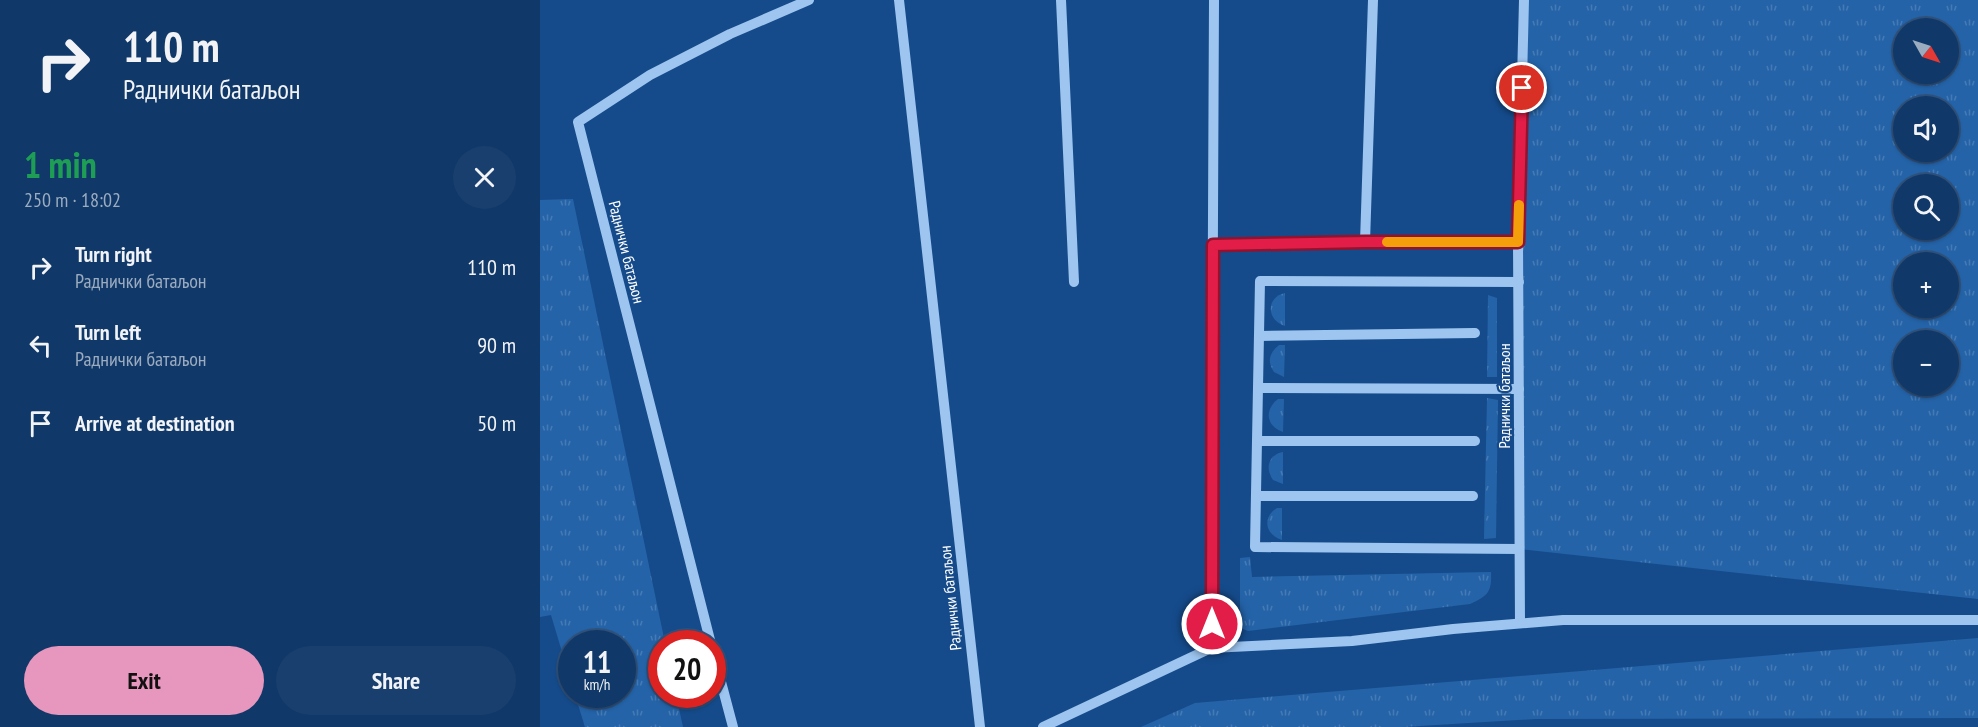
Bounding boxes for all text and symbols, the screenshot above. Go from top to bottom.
north arrow [1893,18,1959,84]
map controls [1893,18,1959,396]
text: 110 m [123,19,220,74]
icon: right [24,24,102,102]
pin [1496,62,1547,113]
icon: arrive [1505,71,1538,104]
text: Раднички батаљон [123,72,301,106]
button: sound [1893,96,1959,162]
text: 1 min [24,141,97,188]
button: close [453,146,516,209]
button: search [1893,174,1959,240]
text: 250 m · 18:02 [24,187,121,213]
street label: Раднички батаљон [605,199,649,306]
text: Turn right [75,240,152,268]
icon: right [24,251,57,284]
button: + [1893,252,1959,318]
text: 110 m [467,253,516,281]
text: Раднички батаљон [75,268,207,294]
text: Turn left [75,318,141,346]
icon: left [24,329,57,362]
button: − [1893,330,1959,396]
text: 90 m [477,331,516,359]
street label: Раднички батаљон [1494,343,1514,449]
text: Раднички батаљон [75,346,207,372]
icon: arrive [24,407,57,440]
text: Arrive at destination [75,409,235,437]
text: 50 m [477,409,516,437]
street label: Раднички батаљон [935,545,965,651]
position arrow [1180,592,1244,656]
speed limit sign: 20 [648,630,726,708]
text: 11 [583,642,611,681]
button: Exit [24,646,264,715]
button: Share [276,646,516,715]
text: km/h [584,675,610,694]

